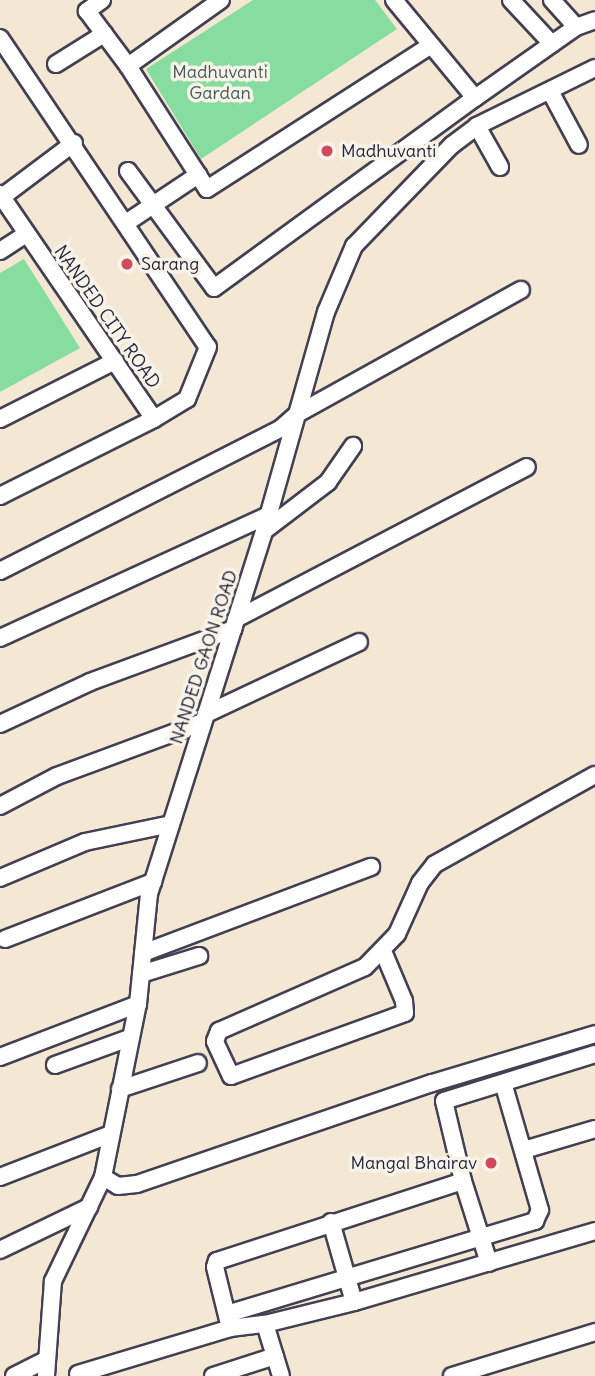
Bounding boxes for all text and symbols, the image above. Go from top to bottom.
park label: Madhuvanti Gardan [172,62,268,104]
place label: Madhuvanti [341,140,436,162]
marker: Madhuvanti [319,143,335,159]
street label: NANDED CITY ROAD [49,241,165,393]
place label: Sarang [141,253,199,275]
marker: Sarang [119,256,135,272]
street label: NANDED GAON ROAD [166,567,242,747]
place label: Mangal Bhairav [351,1152,477,1174]
marker: Mangal Bhairav [483,1155,499,1171]

